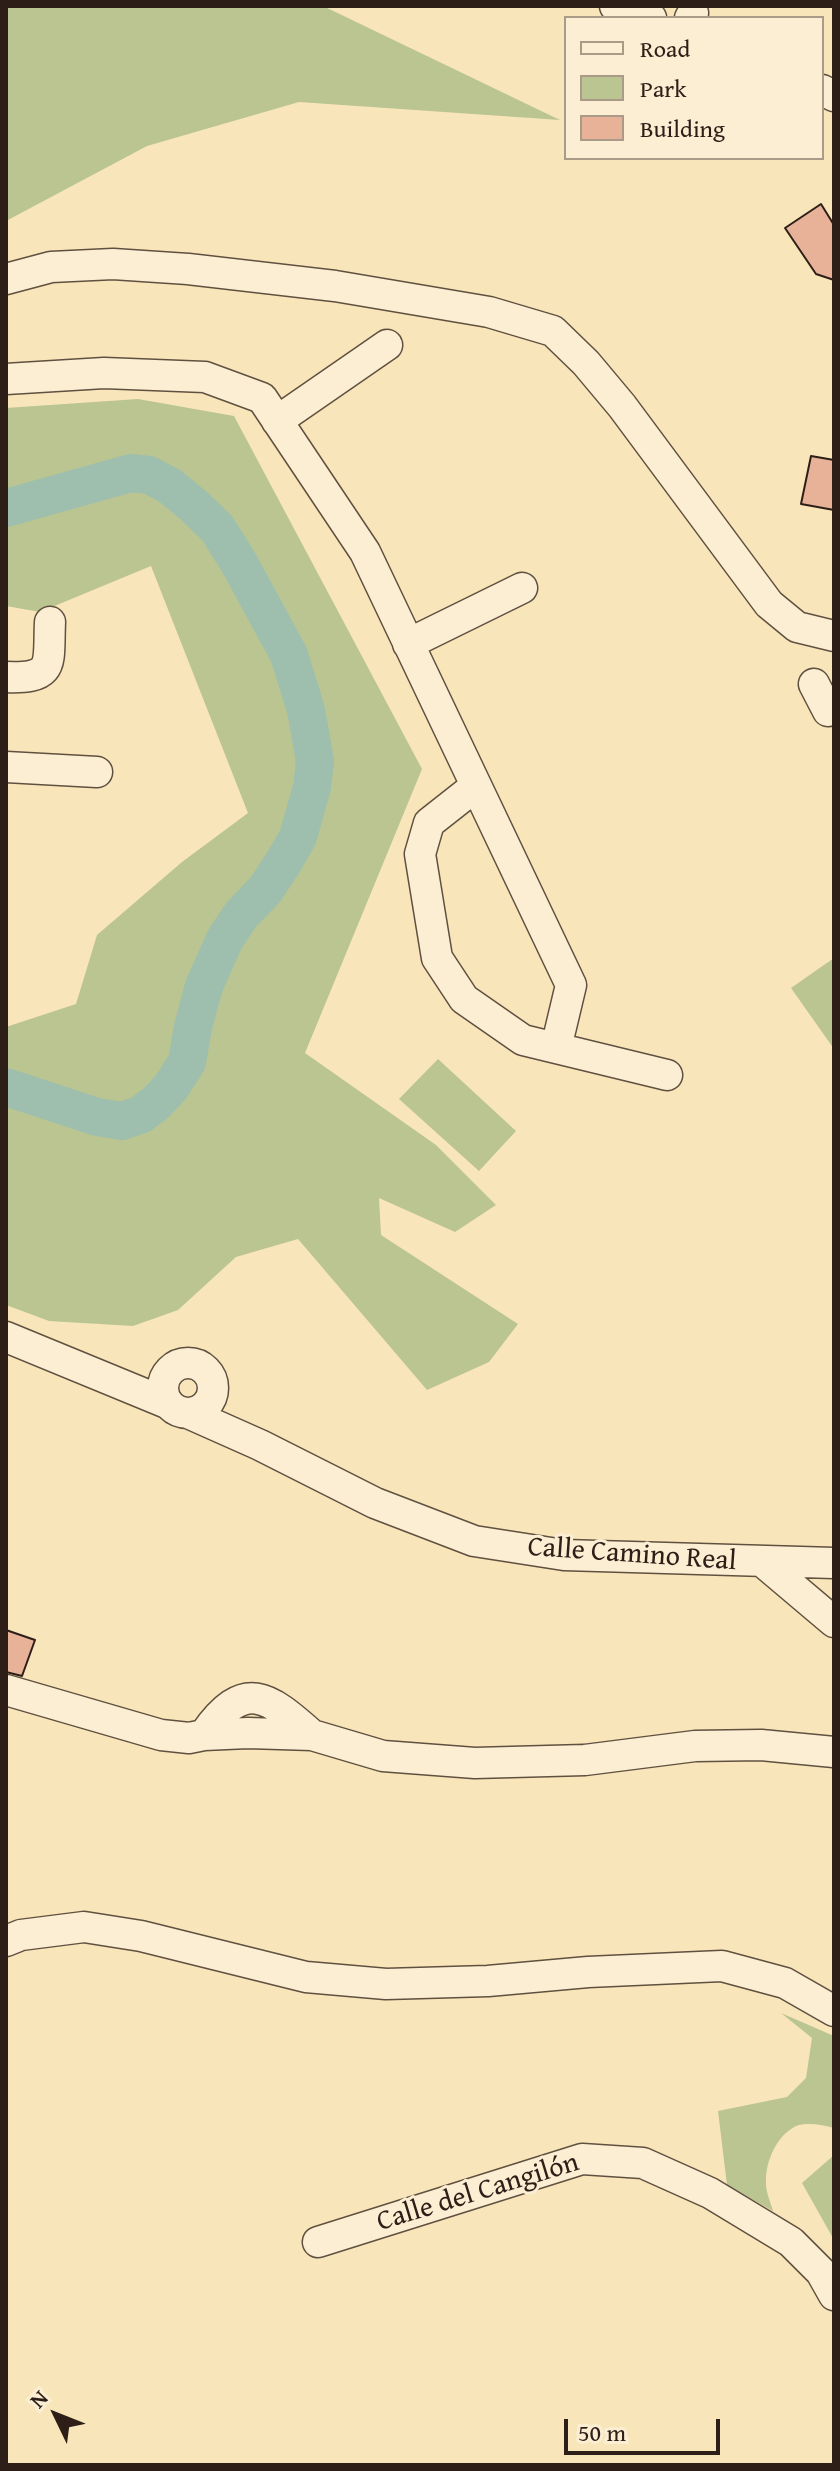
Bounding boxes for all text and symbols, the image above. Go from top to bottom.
legend [564,16,824,160]
text: Road [640,31,690,66]
text: Park [640,71,686,106]
text: Building [640,111,725,146]
street label: Calle Camino Real [526,1531,738,1579]
street label: Calle del Cangilón [373,2146,583,2240]
north arrow [16,2375,96,2455]
text: N [22,2382,55,2415]
scale bar [568,2403,724,2453]
text: 50 m [578,2415,626,2450]

